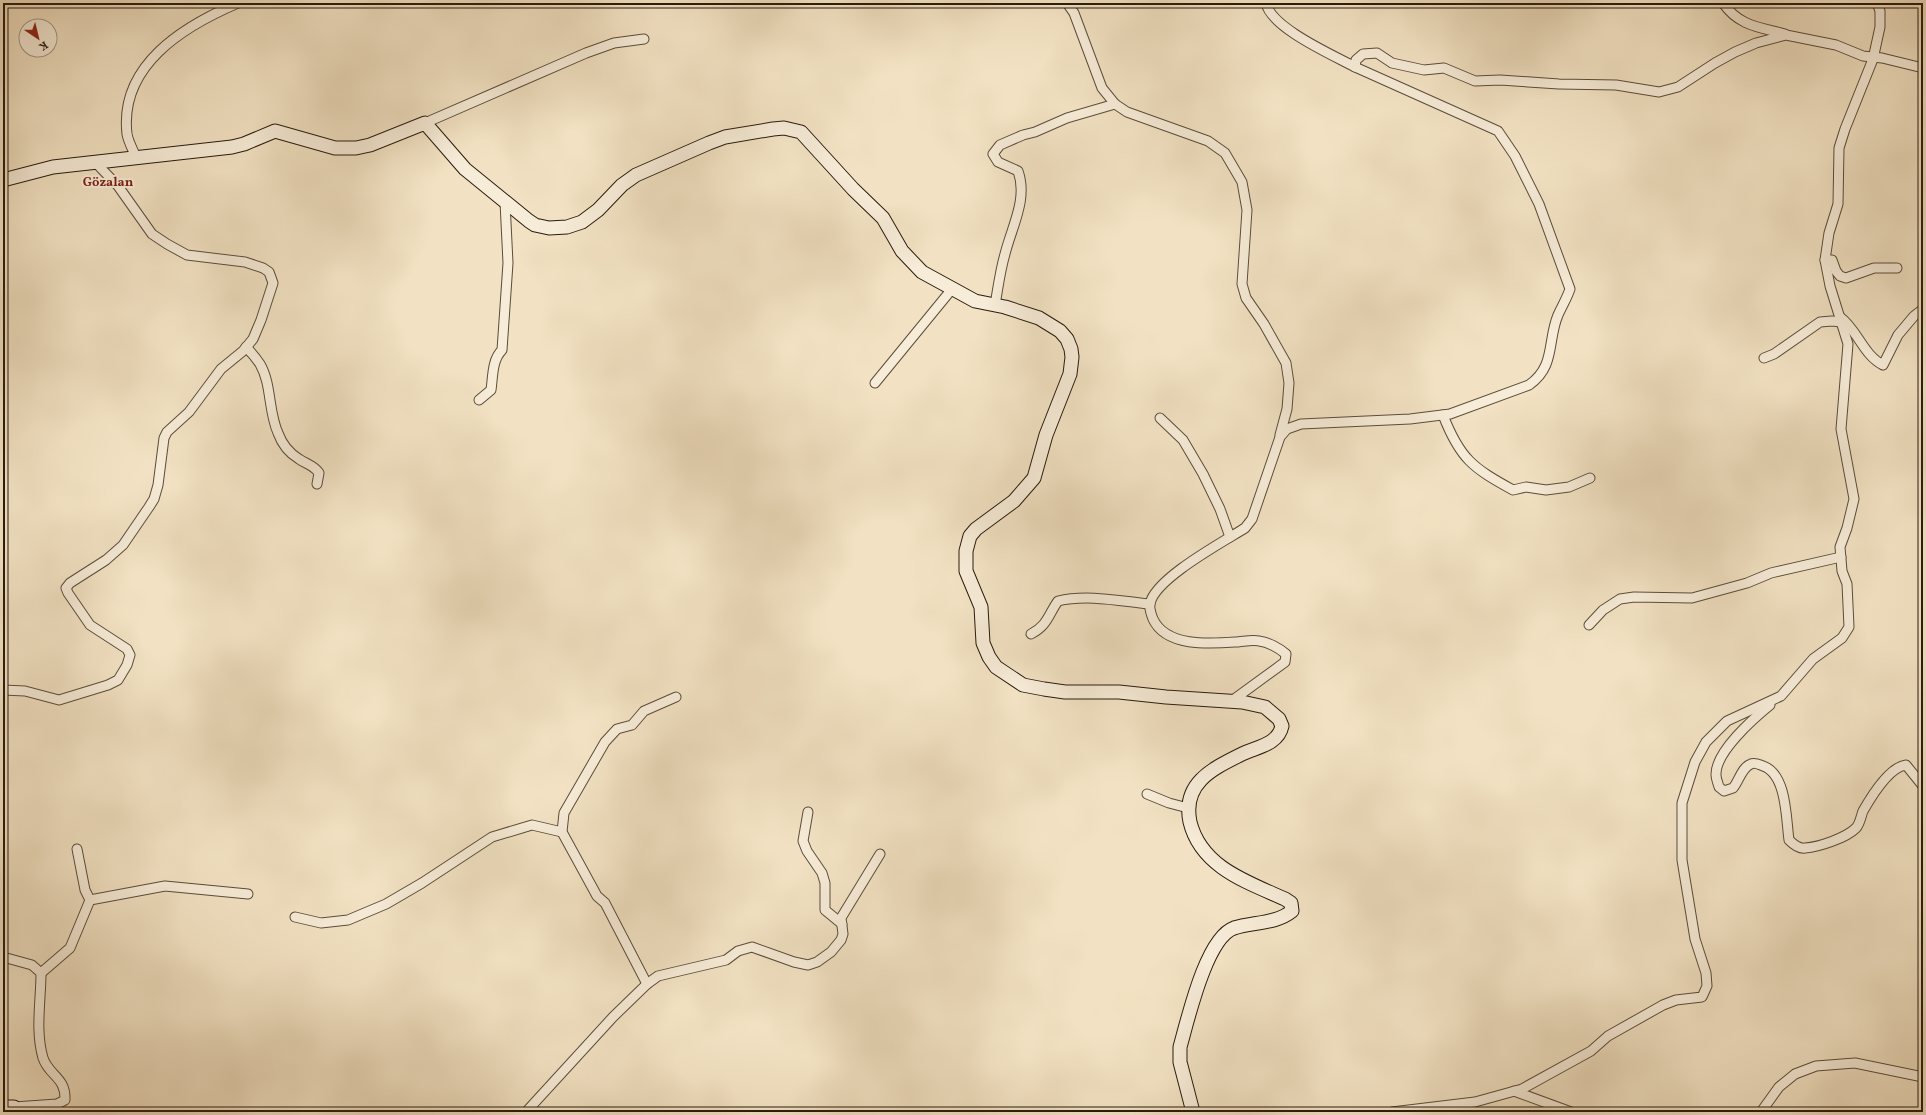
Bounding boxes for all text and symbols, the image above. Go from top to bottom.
north arrow [18,18,58,58]
text: K [35,37,50,53]
district label: Gözalan [83,174,134,192]

